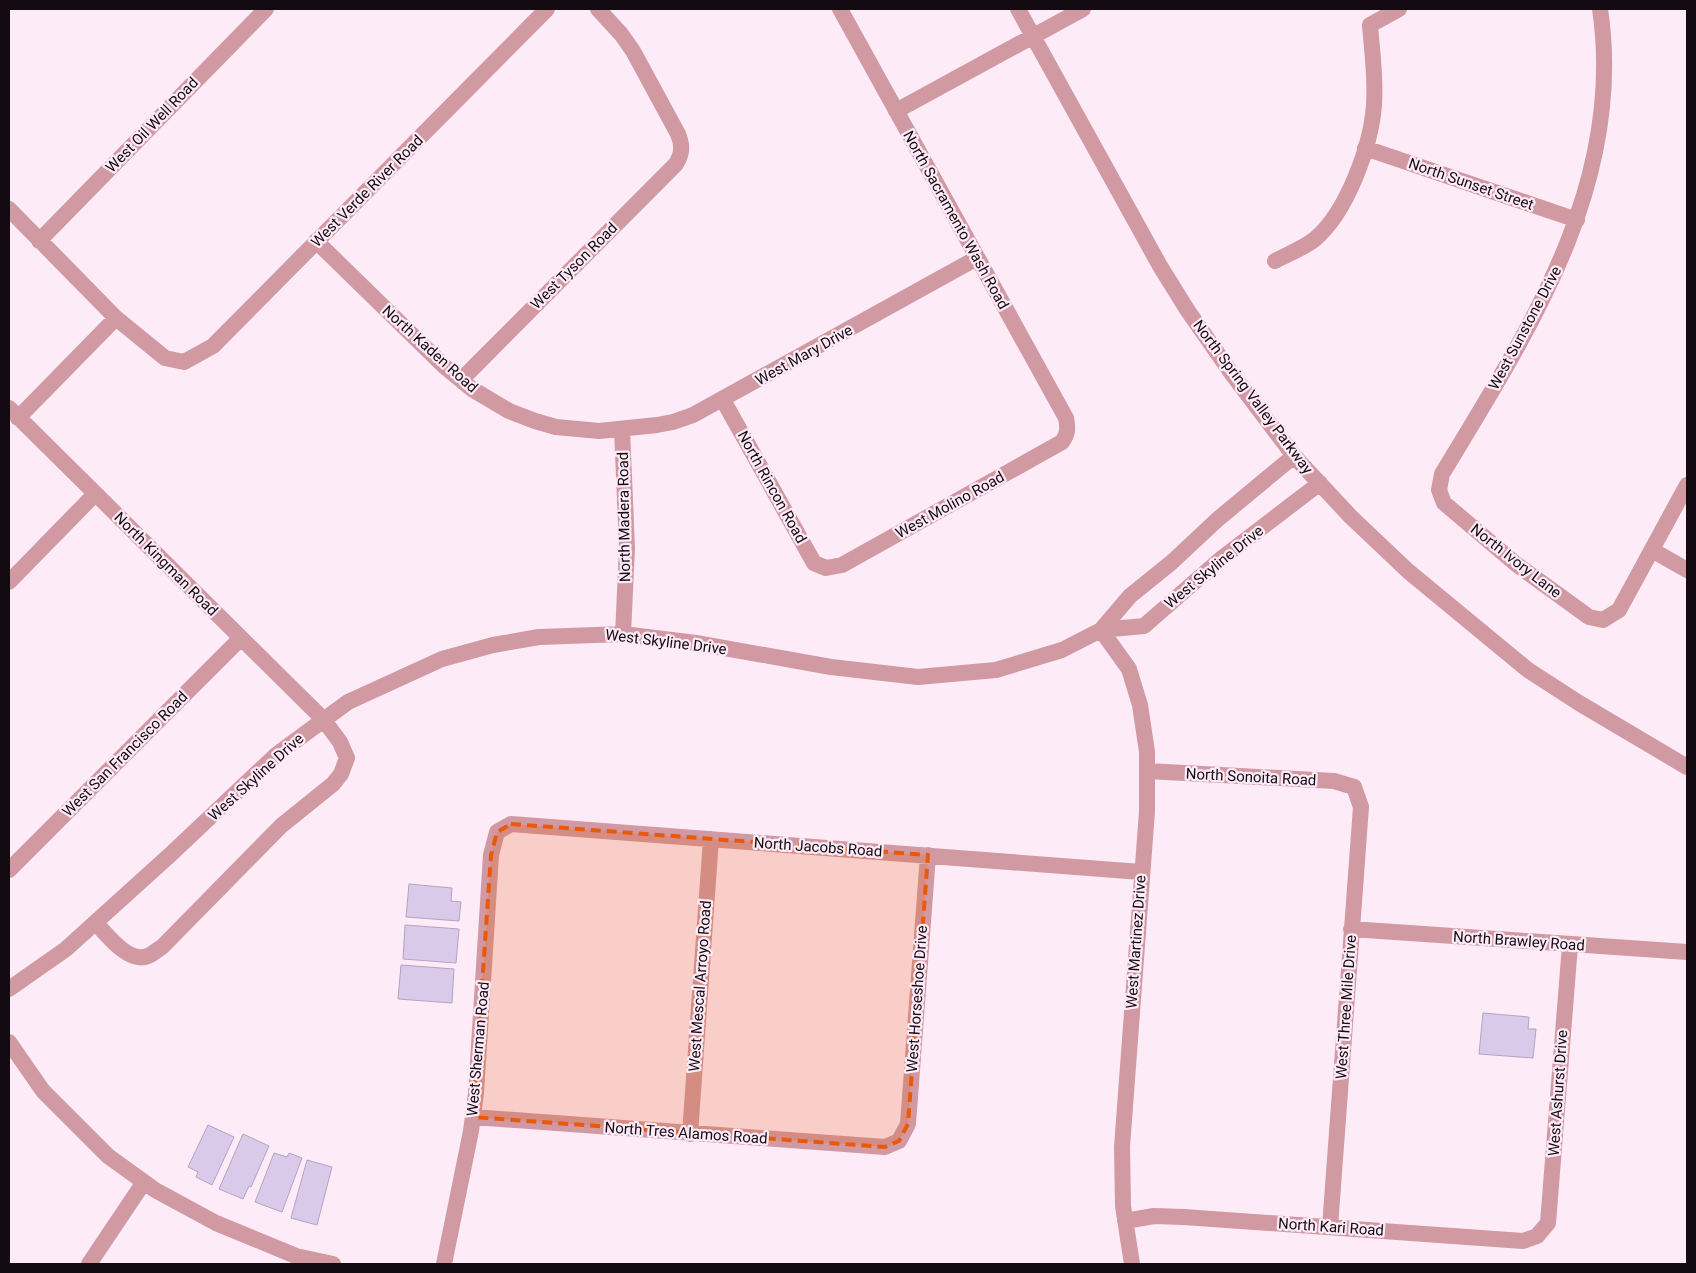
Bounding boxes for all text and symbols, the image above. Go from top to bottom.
street label: West Oil Well Road [102,74,202,176]
street label: North Sacramento Wash Road [899,128,1013,312]
street label: West Verde River Road [307,131,427,251]
street label: North Sunset Street [1406,154,1536,214]
street label: West Tyson Road [527,219,621,313]
street label: West Sunstone Drive [1485,263,1565,393]
street label: North Kaden Road [379,301,481,397]
street label: North Spring Valley Parkway [1189,316,1317,478]
street label: West Mary Drive [752,321,856,389]
street label: North Rincon Road [734,428,810,546]
street label: North Madera Road [614,452,634,582]
street label: West Molino Road [893,468,1007,542]
street label: North Kingman Road [110,508,222,620]
street label: North Ivory Lane [1467,520,1565,602]
street label: West Skyline Drive [1161,522,1267,612]
street label: West Skyline Drive [604,626,728,658]
street label: West San Francisco Road [59,688,191,820]
street label: West Skyline Drive [205,729,307,824]
street label: North Sonoita Road [1185,765,1317,789]
street label: North Jacobs Road [753,834,883,860]
street label: West Martinez Drive [1122,875,1150,1009]
street label: West Mescal Arroyo Road [685,900,715,1072]
street label: West Horseshoe Drive [903,925,931,1073]
street label: North Brawley Road [1453,927,1585,955]
street label: West Three Mile Drive [1332,934,1360,1080]
street label: West Sherman Road [463,981,493,1117]
street label: West Ashurst Drive [1545,1029,1571,1157]
street label: North Tres Alamos Road [604,1118,768,1148]
street label: North Kari Road [1277,1214,1385,1240]

